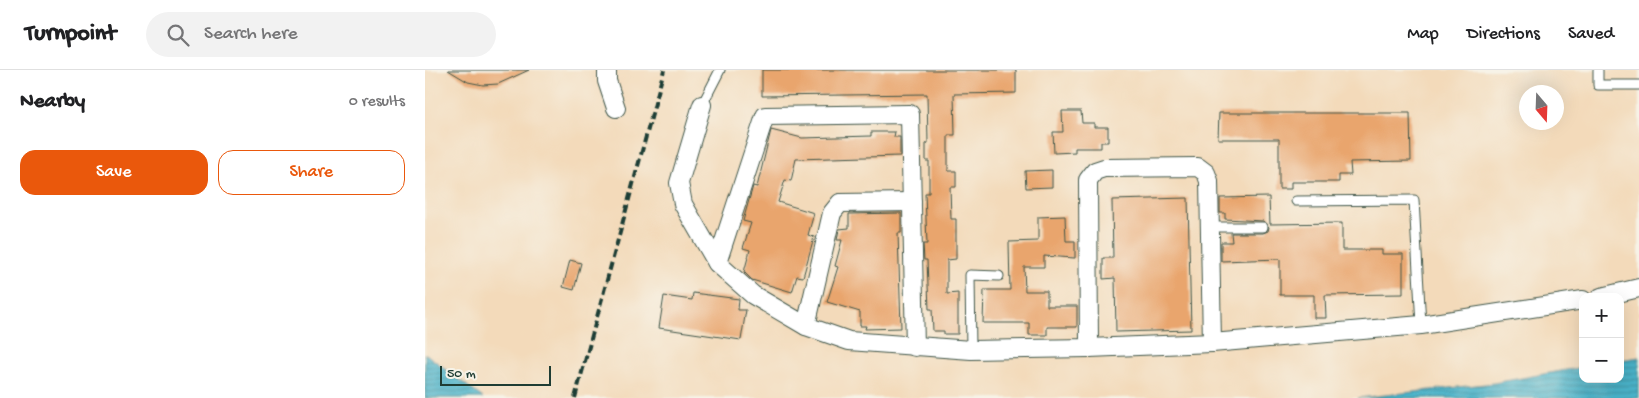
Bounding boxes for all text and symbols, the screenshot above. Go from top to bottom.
search box [146,12,496,57]
text: Turnpoint [25,20,116,49]
icon: search [164,21,192,49]
text: Search here [204,23,298,46]
text: Map [1407,24,1439,45]
text: Directions [1467,24,1540,45]
text: Saved [1568,24,1614,45]
north arrow [1519,85,1564,130]
text: Nearby [20,90,85,115]
text: 0 results [349,93,405,112]
button: Save [20,150,208,195]
button: Share [218,150,405,195]
map controls [1579,293,1624,383]
button: + [1579,293,1624,338]
button: − [1579,338,1624,383]
scale bar [440,363,551,386]
text: 50 m [447,366,476,383]

